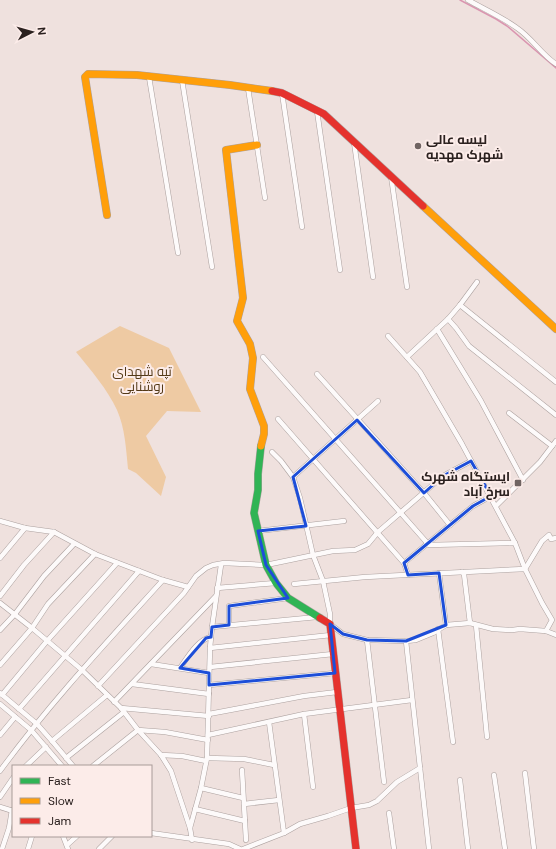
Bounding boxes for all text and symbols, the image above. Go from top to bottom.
north arrow [12,12,52,52]
text: N [35,26,49,36]
place label: لیسه عالی شهرک مهدیه [426,131,503,163]
marker: لیسه عالی شهرک مهدیه [413,141,423,151]
park label: تپه شهدای روشنایی [112,363,172,395]
place label: ایستگاه شهرک سرخ آباد [421,468,510,500]
marker: ایستگاه شهرک سرخ آباد [513,478,523,488]
legend [12,765,152,837]
text: Fast [48,773,71,789]
text: Slow [48,793,74,809]
text: Jam [48,813,71,829]

